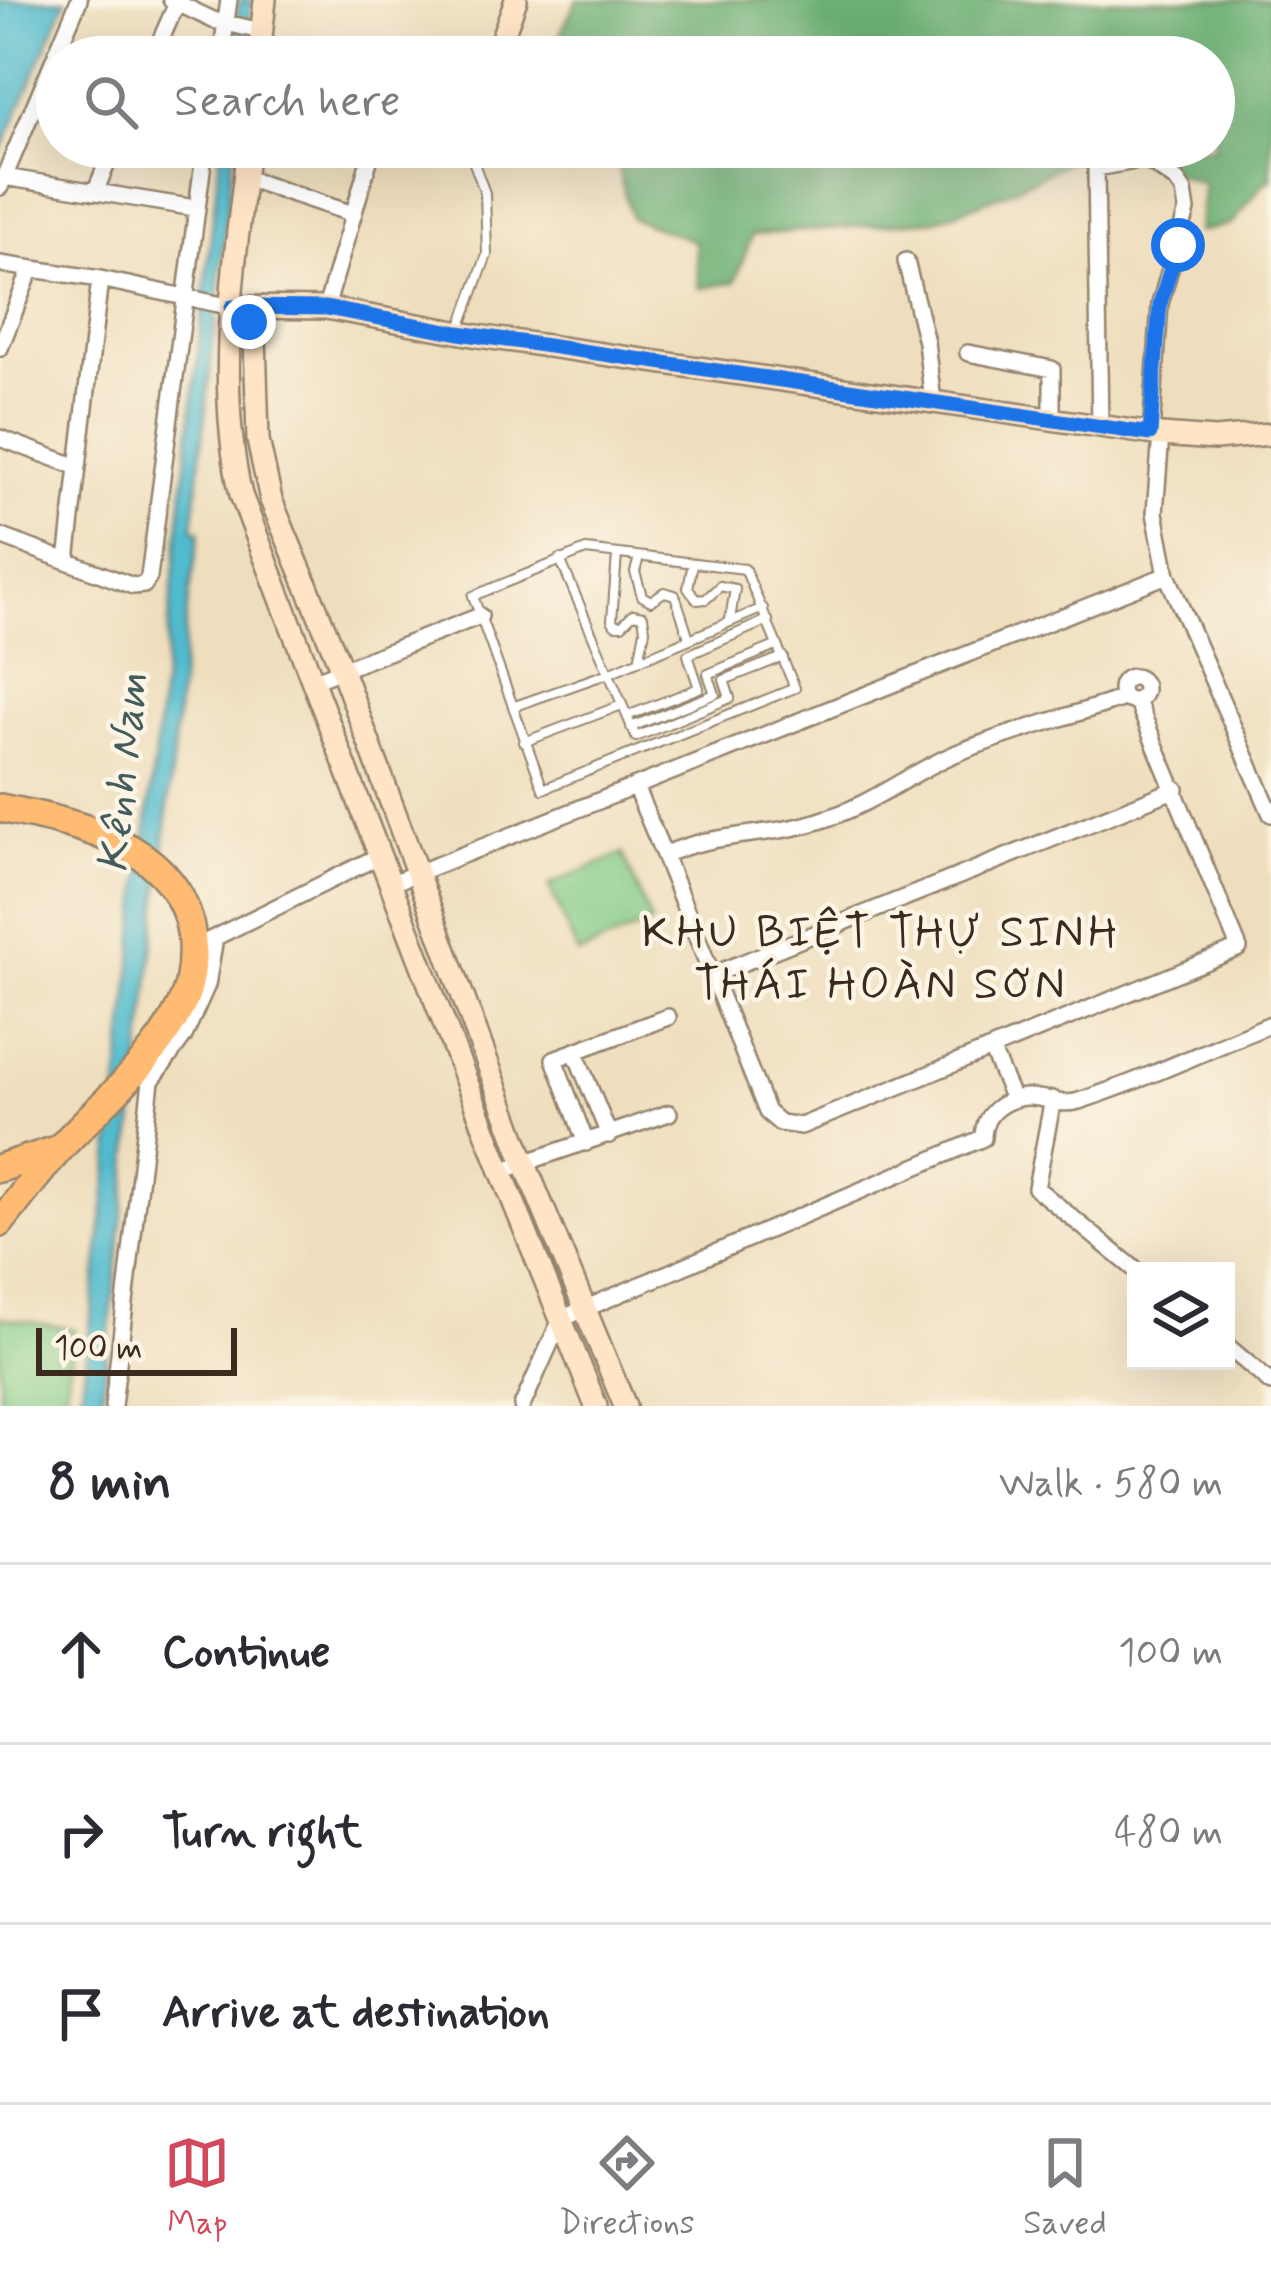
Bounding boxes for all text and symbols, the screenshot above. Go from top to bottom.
search box [36,36,1235,168]
icon: search [78,69,144,135]
text: Search here [174,73,401,132]
route start [1151,218,1205,272]
route end [222,295,276,349]
water label: Kênh Nam [84,670,164,876]
district label: KHU BIỆT THỰ SINH THÁI HOÀN SƠN [641,904,1121,1015]
map controls [1127,1262,1235,1370]
button: layers [1127,1262,1235,1370]
scale bar [36,1322,237,1375]
text: 100 m [54,1327,143,1371]
text: 8 min [48,1451,171,1517]
text: Walk · 580 m [999,1459,1223,1510]
icon: ahead [48,1621,114,1687]
text: Continue [162,1624,330,1683]
text: 100 m [1118,1628,1223,1679]
icon: right [48,1801,114,1867]
text: Turn right [162,1804,362,1863]
text: 480 m [1114,1808,1223,1859]
icon: arrive [48,1981,114,2047]
text: Arrive at destination [162,1984,550,2043]
tab: Map [164,2130,230,2246]
tab: Directions [559,2130,695,2246]
tab: Saved [1023,2130,1107,2246]

